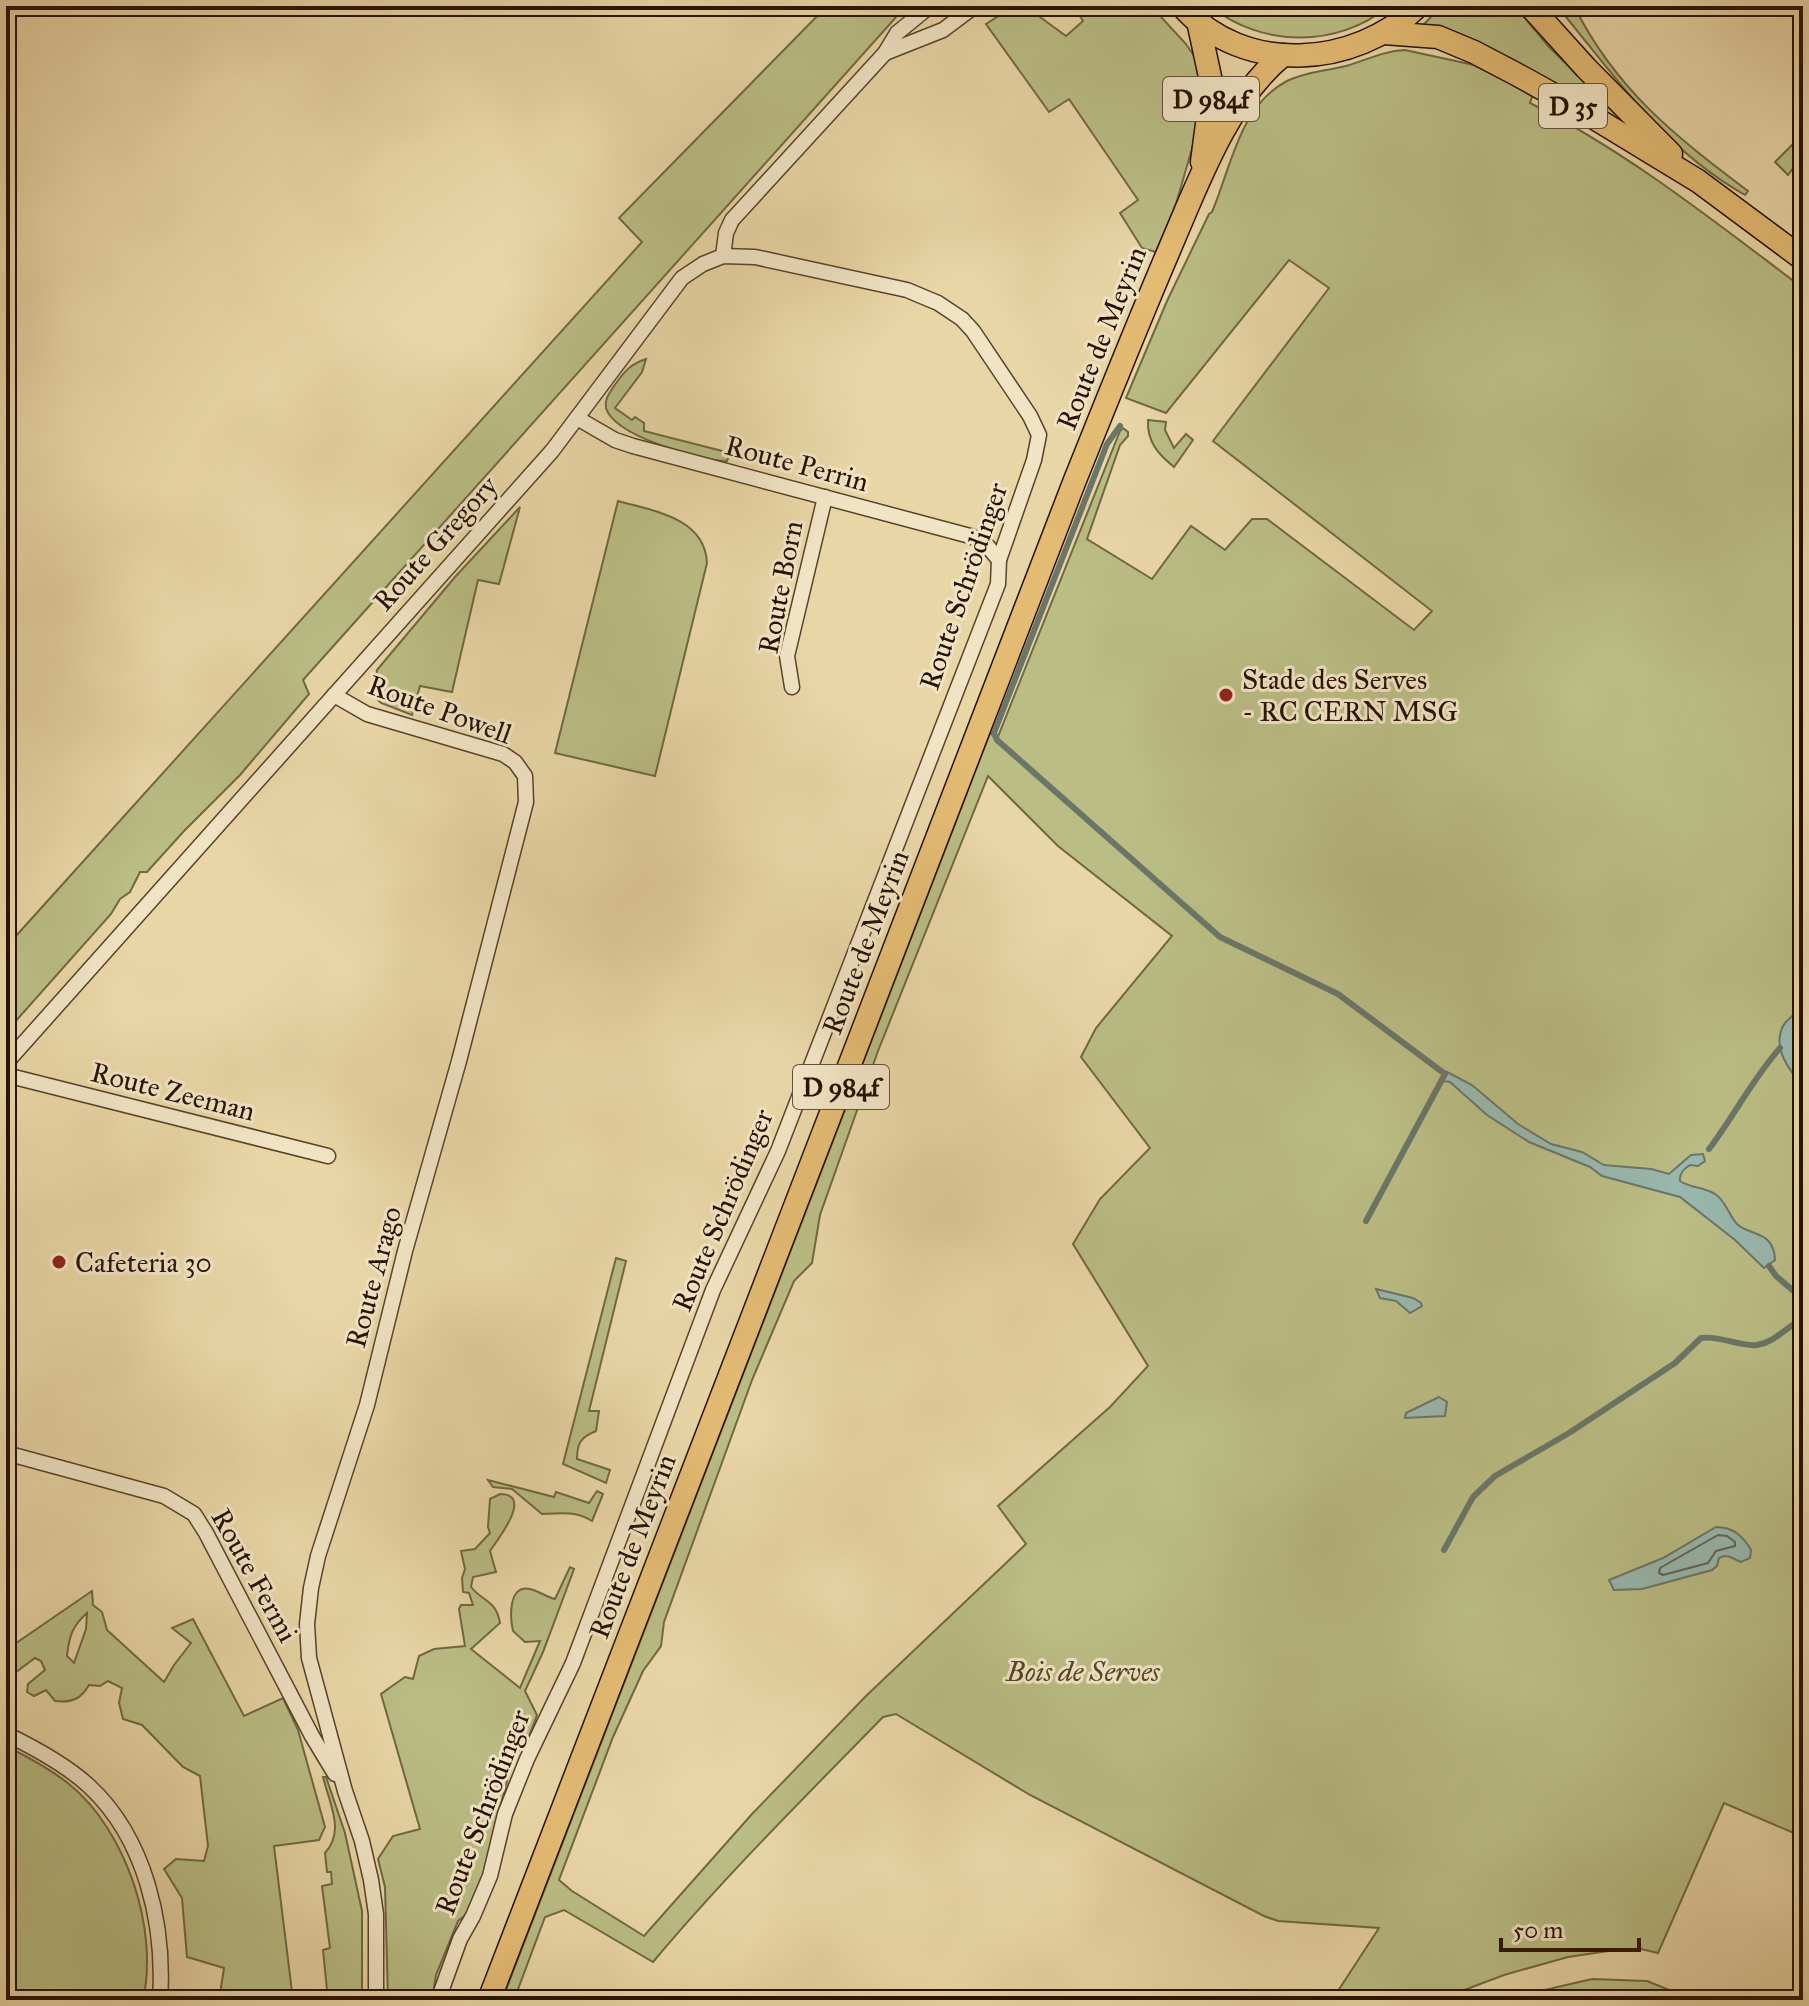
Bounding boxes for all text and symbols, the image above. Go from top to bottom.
road number: D 984f [1163,77,1259,121]
road number: D 35 [1539,84,1607,128]
street label: Route de Meyrin [1049,241,1154,435]
street label: Route Perrin [721,428,872,499]
street label: Route Gregory [366,468,506,618]
street label: Route Schrödinger [912,478,1015,694]
street label: Route Born [750,518,811,657]
place label: Stade des Serves - RC CERN MSG [1242,662,1458,729]
street label: Route Powell [363,667,517,752]
marker: Stade des Serves - RC CERN MSG [1217,686,1235,704]
street label: Route de Meyrin [814,845,917,1039]
street label: Route Zeeman [87,1054,258,1129]
road number: D 984f [793,1065,889,1109]
street label: Route Schrödinger [664,1103,781,1317]
street label: Route Arago [338,1203,409,1352]
place label: Cafeteria 30 [75,1245,212,1280]
marker: Cafeteria 30 [50,1253,68,1271]
street label: Route de Meyrin [581,1449,684,1643]
street label: Route Fermi [204,1502,306,1648]
park label: Bois de Serves [1004,1654,1161,1689]
street label: Route Schrödinger [427,1704,538,1920]
scale bar [1501,1902,1639,1952]
text: 50 m [1513,1915,1563,1945]

